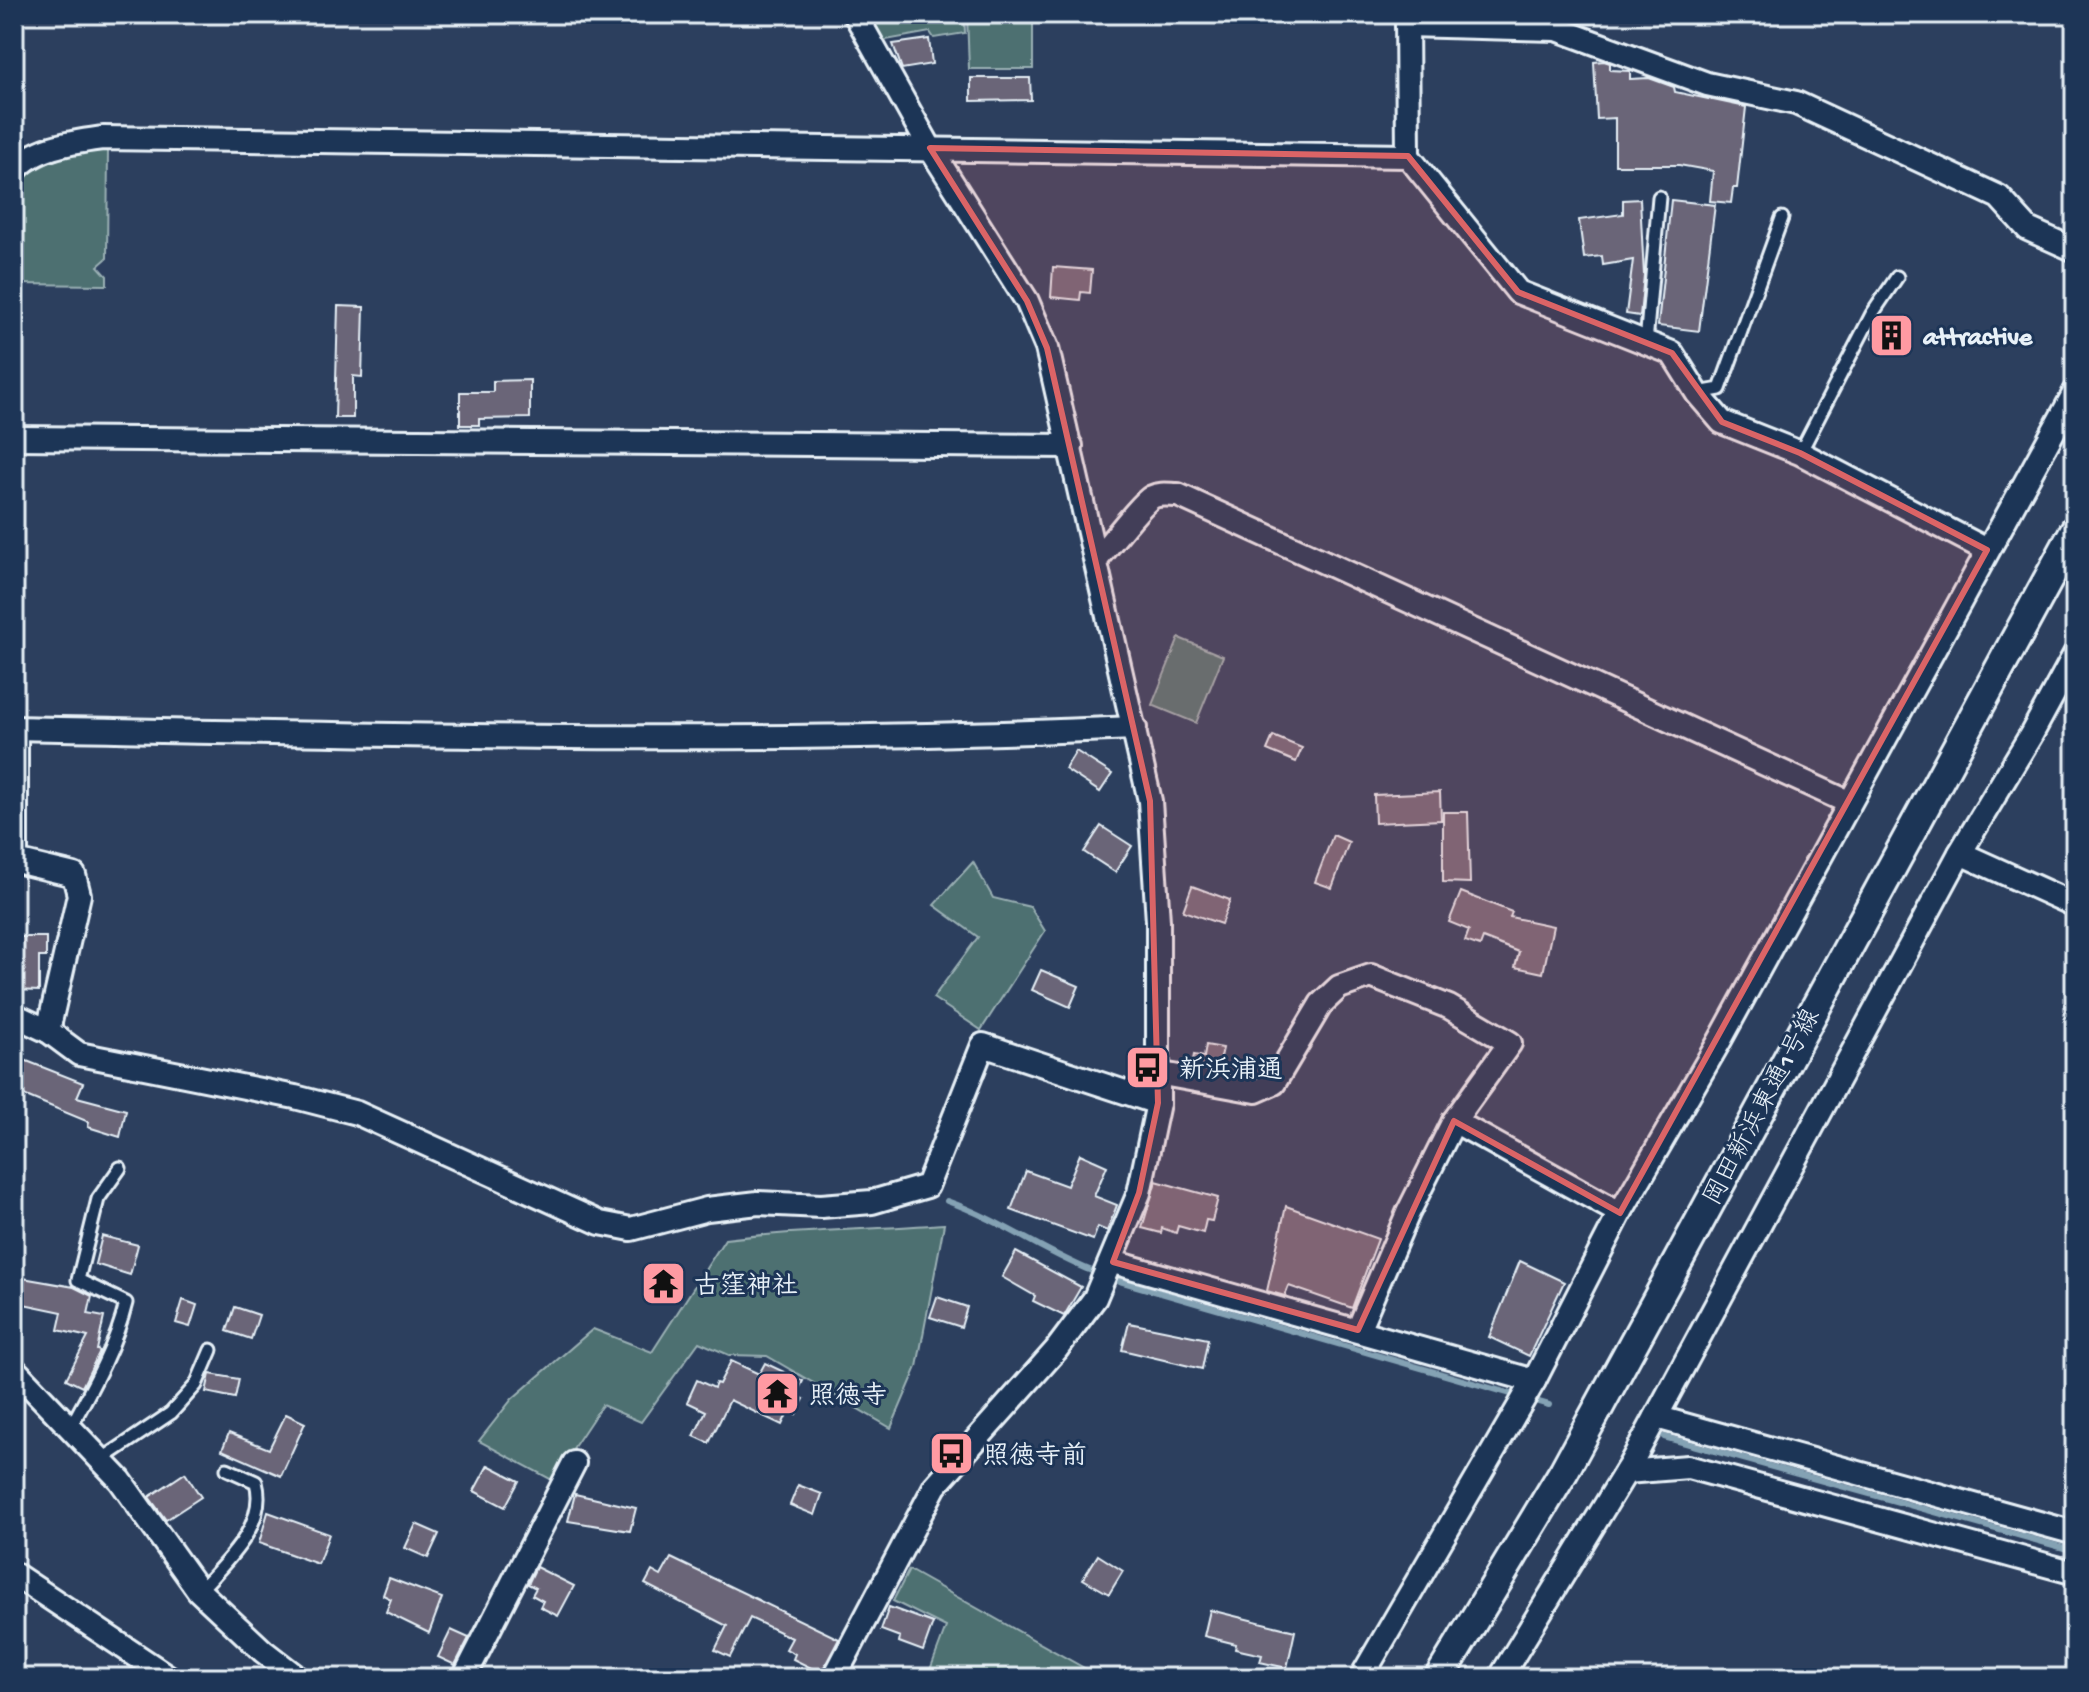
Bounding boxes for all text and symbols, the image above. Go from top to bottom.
building icon: attractive [1868,311,1916,359]
place label: attractive [1922,324,2034,355]
street label: 岡田新浜東通1号線 [1697,1003,1829,1212]
bus stop icon: 新浜浦通 [1124,1044,1172,1092]
place label: 新浜浦通 [1179,1056,1283,1088]
temple icon: 古窪神社 [639,1260,687,1308]
place label: 古窪神社 [694,1271,798,1304]
temple icon: 照徳寺 [754,1370,802,1418]
place label: 照徳寺 [809,1381,887,1414]
bus stop icon: 照徳寺前 [928,1430,976,1478]
place label: 照徳寺前 [983,1441,1087,1474]

